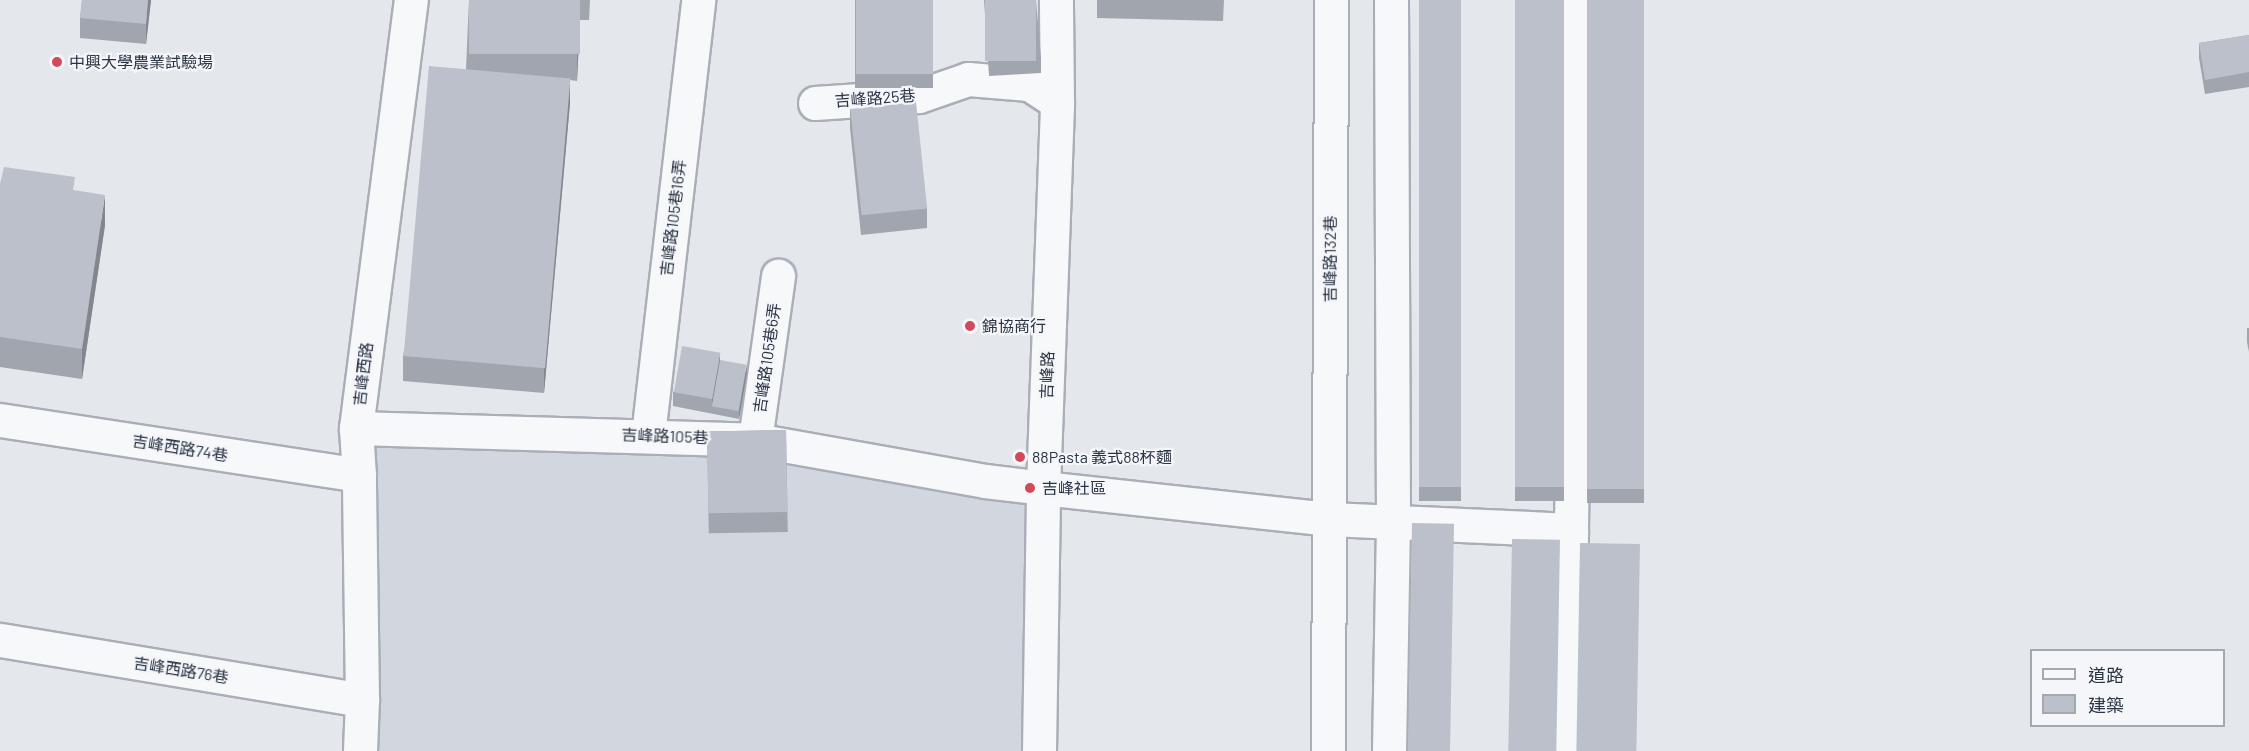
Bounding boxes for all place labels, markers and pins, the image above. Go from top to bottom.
place label: 中興大學農業試驗場 [69,52,213,72]
marker: 中興大學農業試驗場 [50,55,64,69]
place label: 錦協商行 [982,316,1046,336]
marker: 錦協商行 [963,319,977,333]
place label: 88Pasta 義式88杯麵 [1032,447,1172,467]
marker: 88Pasta 義式88杯麵 [1013,450,1027,464]
place label: 吉峰社區 [1042,478,1106,498]
marker: 吉峰社區 [1023,481,1037,495]

